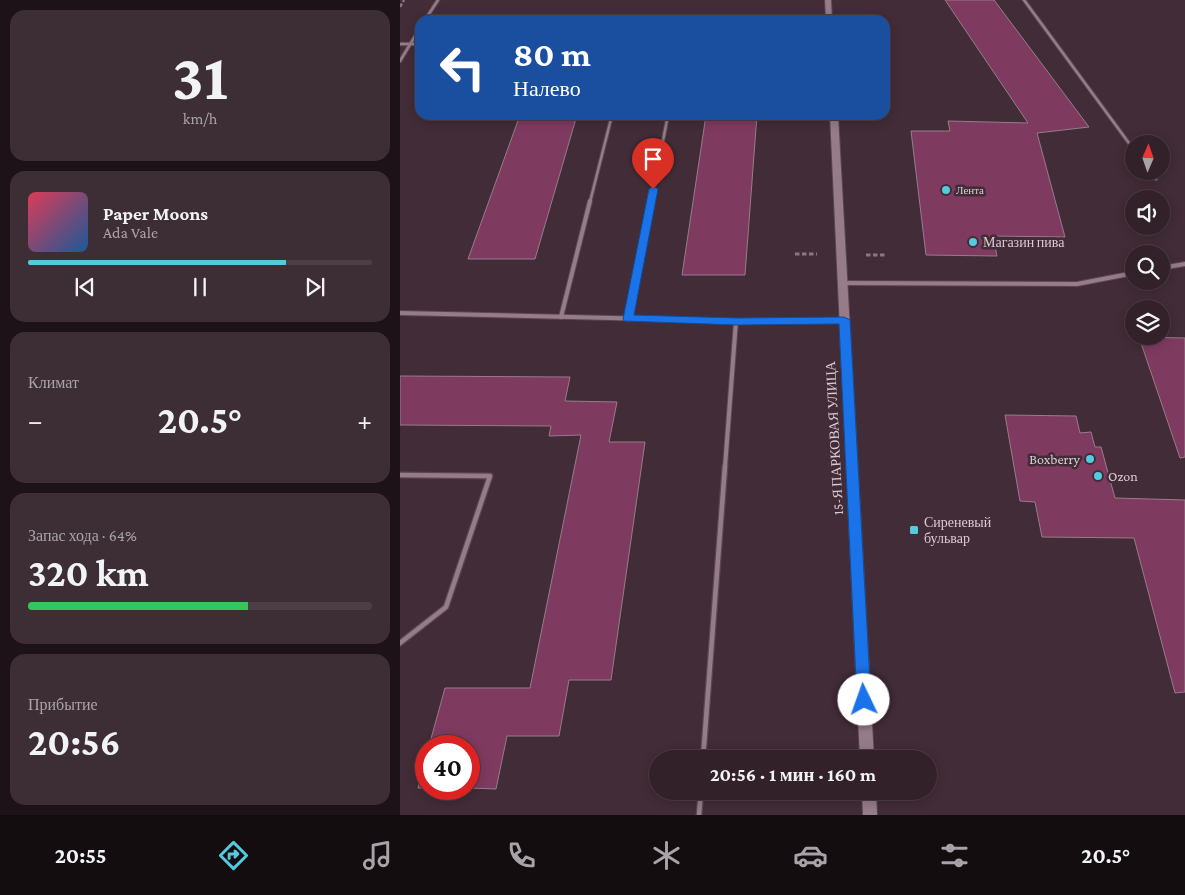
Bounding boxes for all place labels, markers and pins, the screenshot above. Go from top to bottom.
pin [632,138,674,189]
marker: Лента [940,184,952,196]
place label: Лента [956,184,984,196]
place label: Магазин пива [983,234,1065,250]
marker: Магазин пива [967,236,979,248]
place label: Boxberry [1029,451,1081,467]
marker: Boxberry [1084,453,1096,465]
place label: Ozon [1108,468,1138,484]
marker: Ozon [1092,470,1104,482]
place label: Сиреневый бульвар [924,514,992,546]
marker: Сиреневый бульвар [908,524,920,536]

